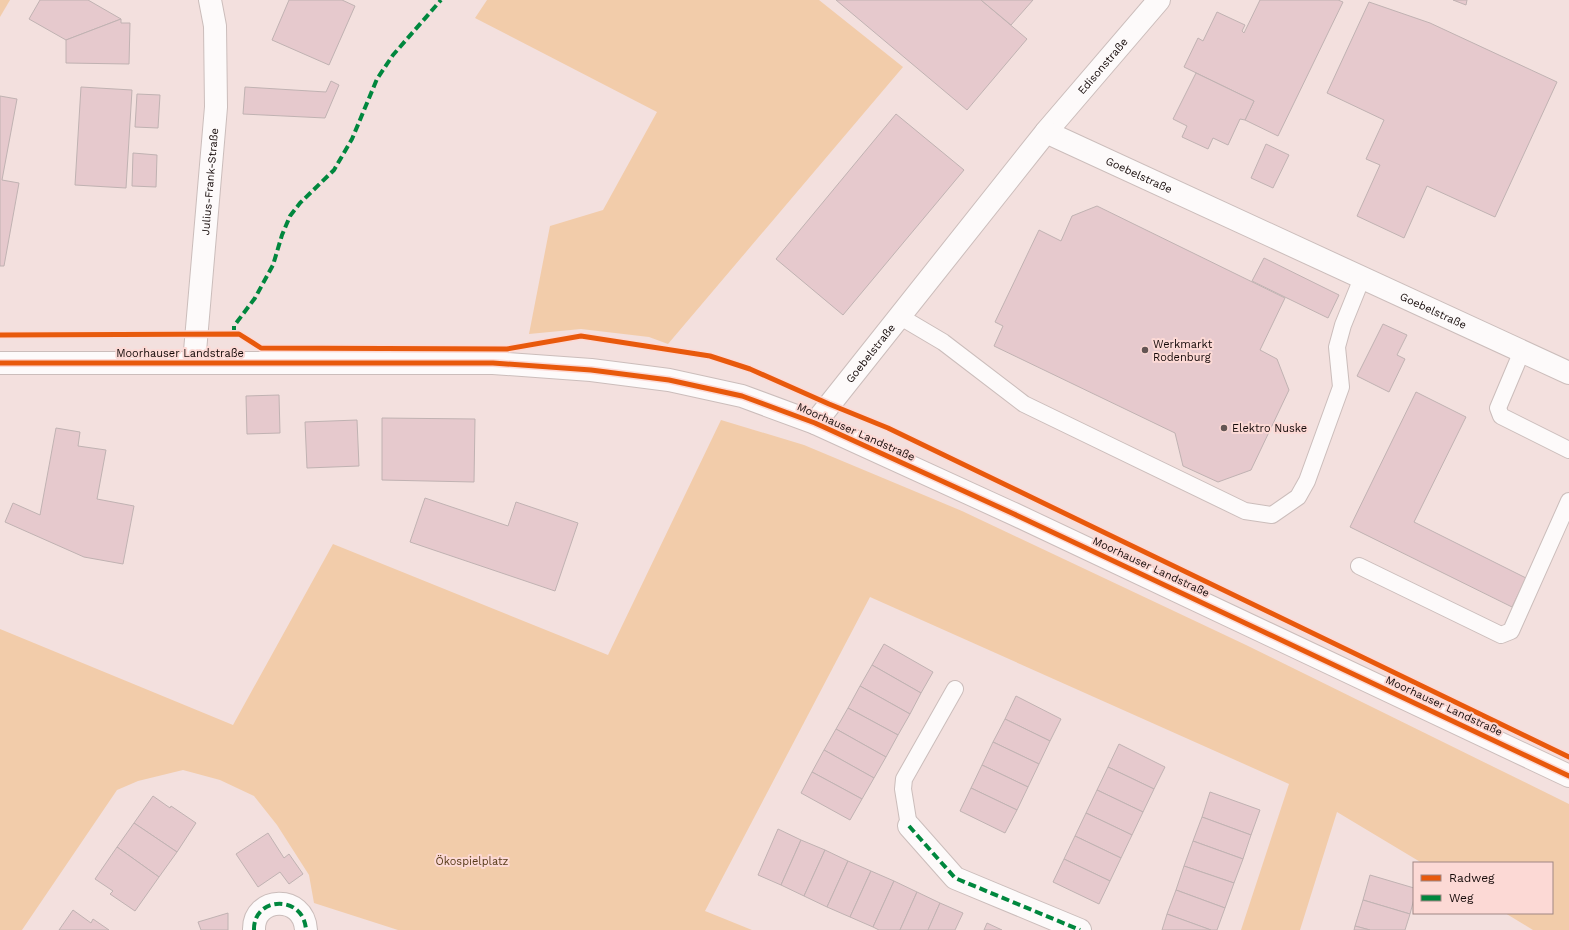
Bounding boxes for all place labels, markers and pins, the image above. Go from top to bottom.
place label: Werkmarkt Rodenburg [1153,338,1213,364]
marker: Werkmarkt Rodenburg [1140,345,1150,355]
place label: Elektro Nuske [1232,422,1307,435]
marker: Elektro Nuske [1219,423,1229,433]

